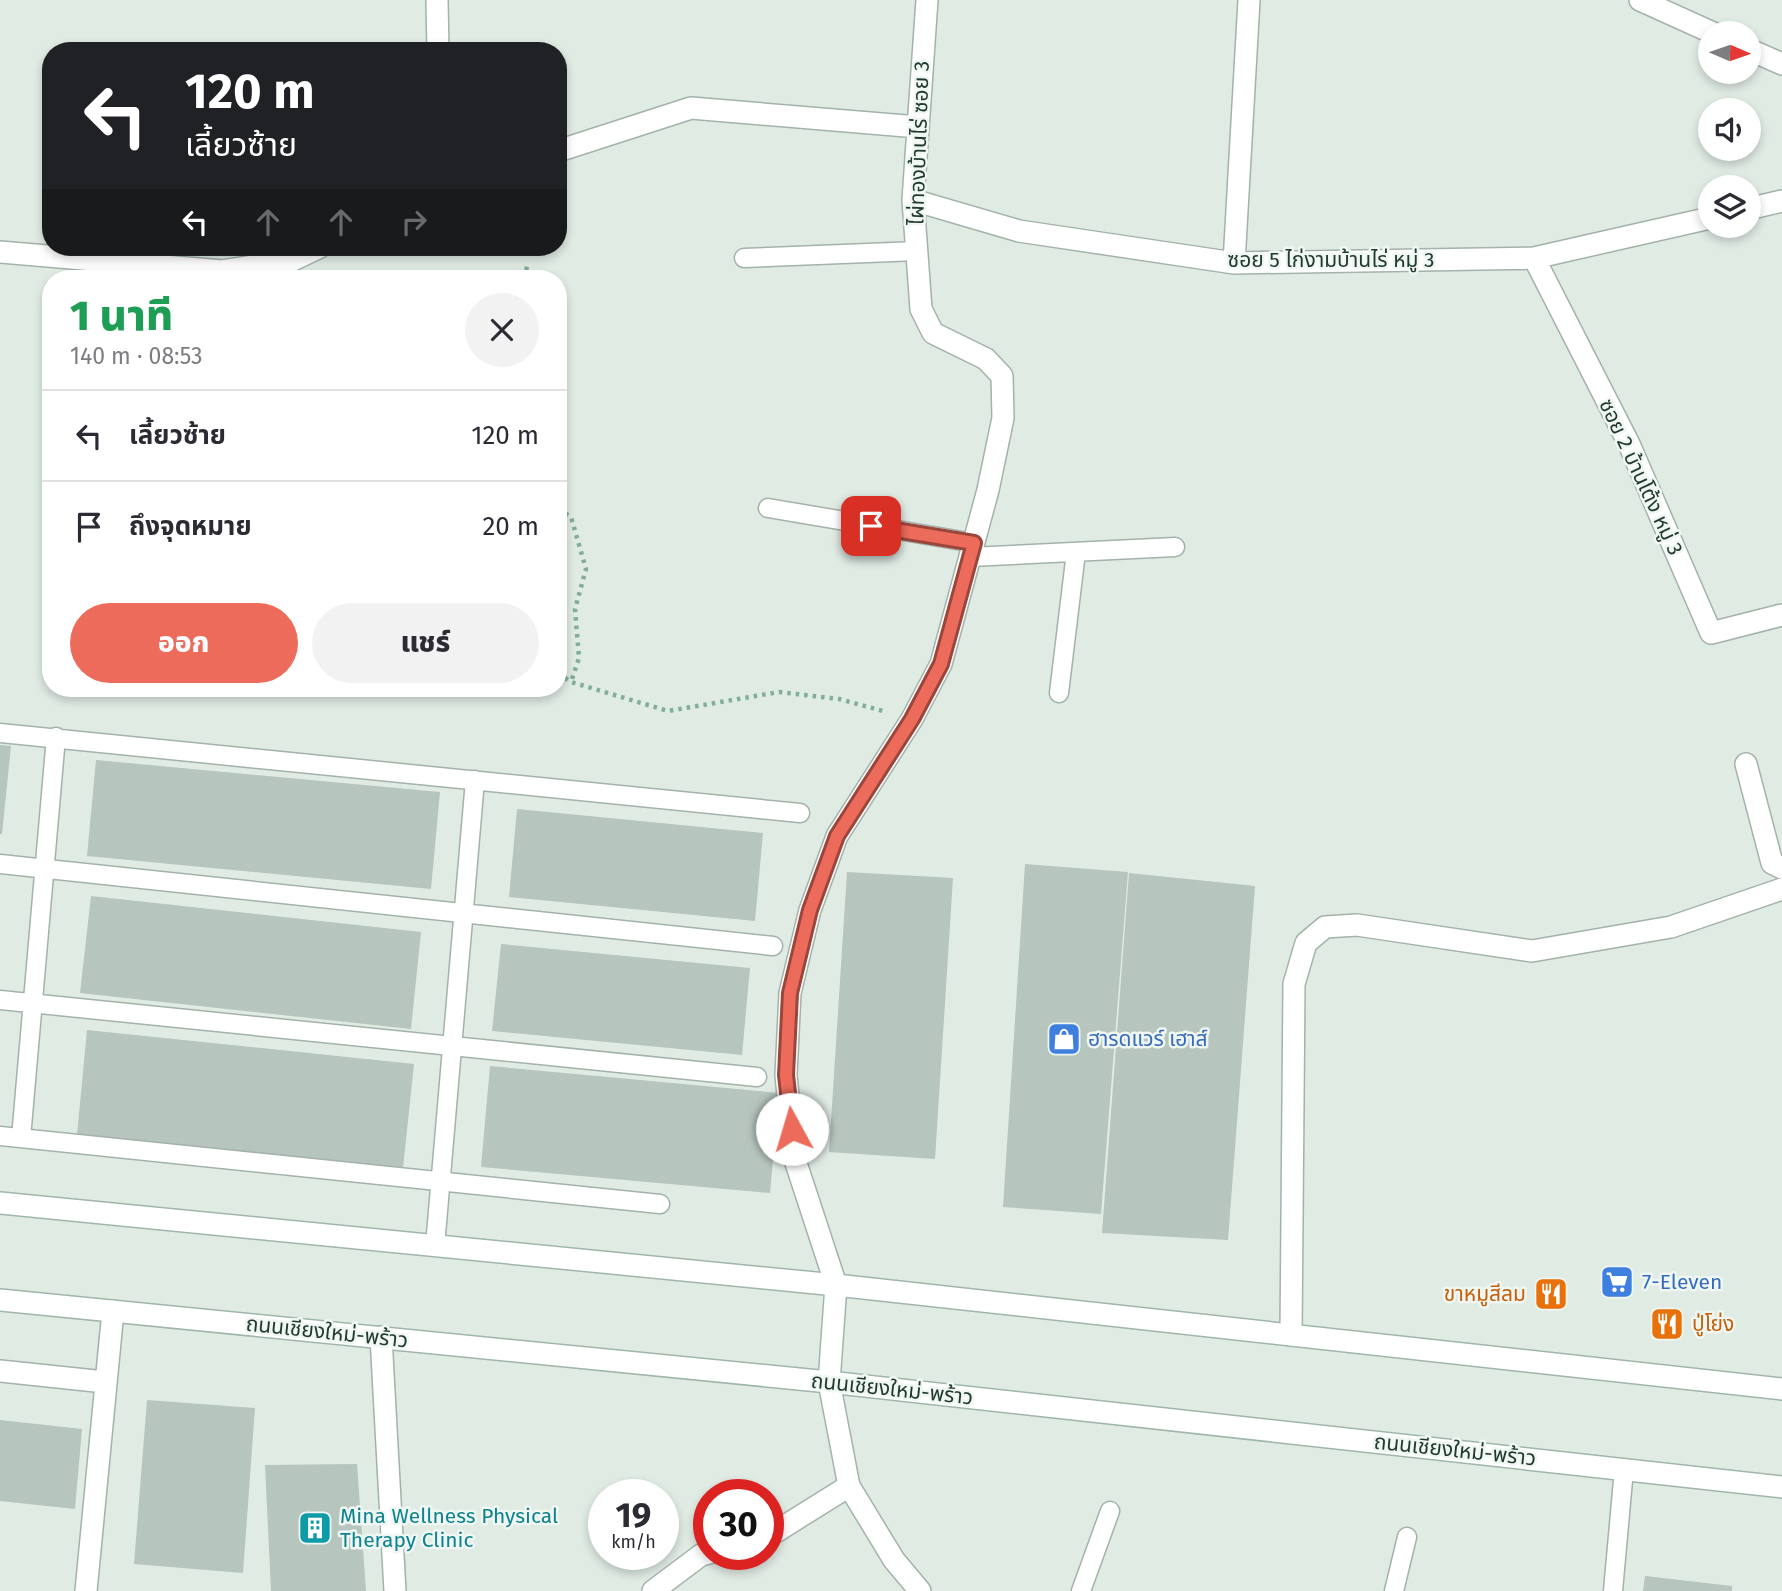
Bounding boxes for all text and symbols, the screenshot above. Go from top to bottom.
north arrow [1698,21,1760,84]
map controls [1698,21,1761,238]
street label: ไผ่ทองบ้านไร่ ซอย 3 [903,60,935,227]
text: 120 m [185,62,315,121]
icon: left [70,70,161,161]
button: sound [1698,98,1761,161]
text: เลี้ยวซ้าย [185,126,297,164]
button: layers [1698,175,1761,238]
icon: left [176,203,214,241]
icon: ahead [249,203,287,241]
icon: ahead [322,203,360,241]
icon: right [395,203,433,241]
street label: ซอย 5 ไก่งามบ้านไร่ หมู่ 3 [1228,247,1434,273]
text: 1 นาที [70,291,173,341]
button: close [465,293,539,367]
text: 140 m · 08:53 [70,342,203,370]
street label: ซอย 2 บ้านโต้ง หมู่ 3 [1593,395,1689,559]
icon: left [70,417,108,455]
text: เลี้ยวซ้าย [129,420,226,451]
text: 120 m [471,420,539,451]
pin [841,496,901,556]
icon: arrive [852,507,890,545]
icon: arrive [70,508,108,546]
text: ถึงจุดหมาย [129,511,252,542]
text: 20 m [482,511,539,542]
button: ออก [70,603,298,683]
button: แชร์ [312,603,539,683]
shop icon: ฮารดแวร์ เฮาส์ [1045,1020,1083,1058]
place label: ฮารดแวร์ เฮาส์ [1088,1026,1208,1052]
position arrow [755,1092,829,1166]
supermarket icon: 7-Eleven [1598,1263,1636,1301]
place label: 7-Eleven [1642,1269,1722,1295]
restaurant icon: ขาหมูสีลม [1532,1275,1570,1313]
place label: ขาหมูสีลม [1444,1281,1526,1307]
restaurant icon: ปู่โย่ง [1648,1305,1686,1343]
street label: ถนนเชียงใหม่-พร้าว [245,1311,409,1353]
place label: ปู่โย่ง [1692,1311,1734,1337]
street label: ถนนเชียงใหม่-พร้าว [810,1368,974,1410]
street label: ถนนเชียงใหม่-พร้าว [1373,1429,1537,1471]
speed limit sign: 30 [693,1479,784,1570]
text: 19 [616,1494,651,1536]
place label: Mina Wellness Physical Therapy Clinic [340,1503,558,1553]
building icon: Mina Wellness Physical Therapy Clinic [296,1509,334,1547]
text: km/h [611,1531,656,1553]

